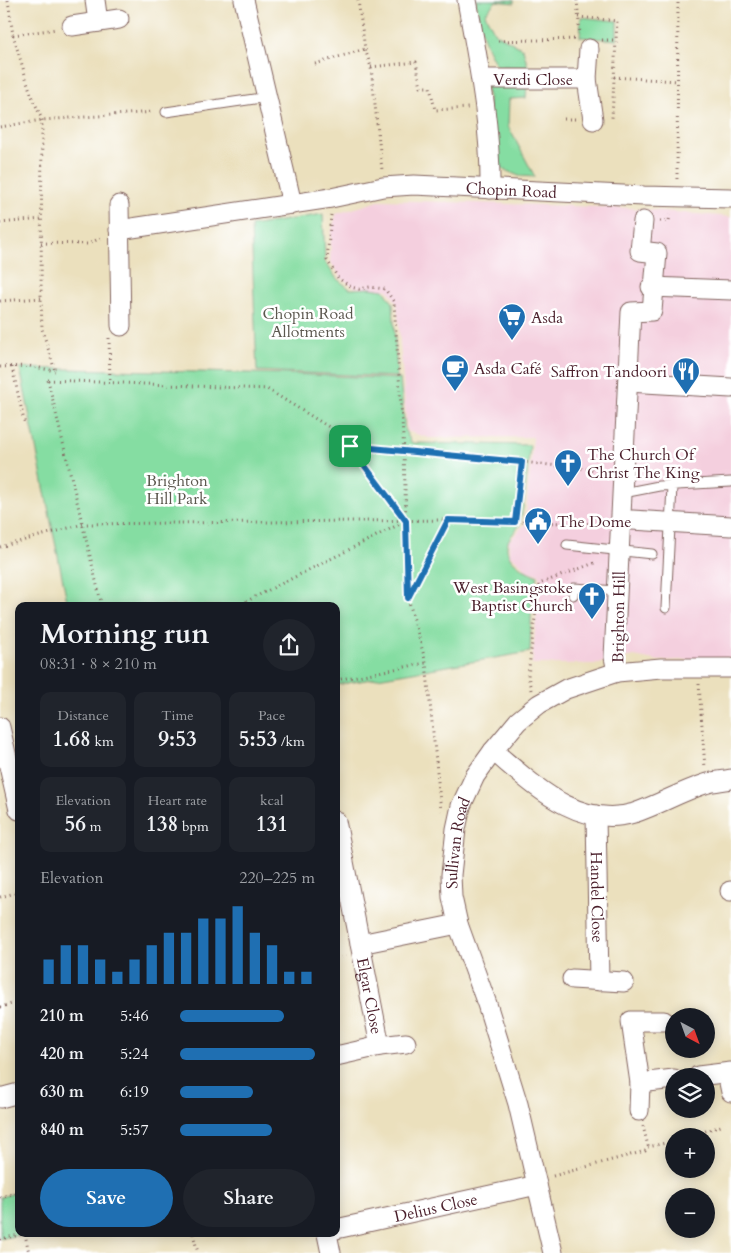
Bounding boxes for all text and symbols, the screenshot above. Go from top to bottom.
street label: Verdi Close [493,69,573,91]
street label: Chopin Road [465,177,558,204]
supermarket icon: Asda [497,302,527,341]
park label: Chopin Road Allotments [262,303,354,343]
place label: Asda [531,307,563,329]
cafe icon: Asda Café [440,353,470,392]
restaurant icon: Saffron Tandoori [671,356,701,395]
place label: Asda Café [474,358,542,380]
place label: Saffron Tandoori [551,361,667,383]
pin [329,425,371,467]
icon: arrive [336,432,364,460]
place label: The Church Of Christ The King [587,444,700,484]
church icon: The Church Of Christ The King [553,448,583,487]
park label: Brighton Hill Park [146,470,208,510]
public building icon: The Dome [523,506,553,545]
place label: The Dome [557,511,632,533]
street label: Brighton Hill [607,571,631,663]
place label: West Basingstoke Baptist Church [452,577,573,617]
church icon: West Basingstoke Baptist Church [577,581,607,620]
text: Morning run [40,615,209,653]
button: share [263,619,315,671]
text: 08:31 · 8 × 210 m [40,653,157,675]
text: Distance [58,706,109,725]
text: Time [161,706,194,725]
text: Pace [258,706,285,725]
text: 1.68 [52,725,91,754]
text: 9:53 [158,725,197,754]
text: 5:53 [239,725,277,754]
text: km [91,732,114,751]
text: /km [277,732,305,751]
text: Elevation [55,791,111,810]
text: Heart rate [148,791,207,810]
text: kcal [260,791,284,810]
street label: Sullivan Road [441,793,476,889]
text: 56 [65,810,86,839]
text: 138 [146,810,178,839]
text: 131 [256,810,288,839]
text: m [86,817,102,836]
text: bpm [178,817,209,836]
street label: Handel Close [585,851,608,943]
text: Elevation [40,867,104,889]
text: 220–225 m [239,867,315,889]
street label: Elgar Close [351,956,387,1036]
text: 210 m [40,1005,84,1027]
text: 5:46 [120,1005,149,1027]
north arrow [665,1008,715,1058]
map controls [665,1008,715,1238]
text: 420 m [40,1043,84,1065]
text: 5:24 [120,1043,149,1065]
button: layers [665,1068,715,1118]
text: 630 m [40,1081,84,1103]
text: 6:19 [120,1081,149,1103]
text: 840 m [40,1119,84,1141]
text: 5:57 [120,1119,149,1141]
button: + [665,1128,715,1178]
button: Save [40,1169,173,1227]
button: Share [183,1169,315,1227]
street label: Delius Close [392,1188,480,1228]
button: − [665,1188,715,1238]

